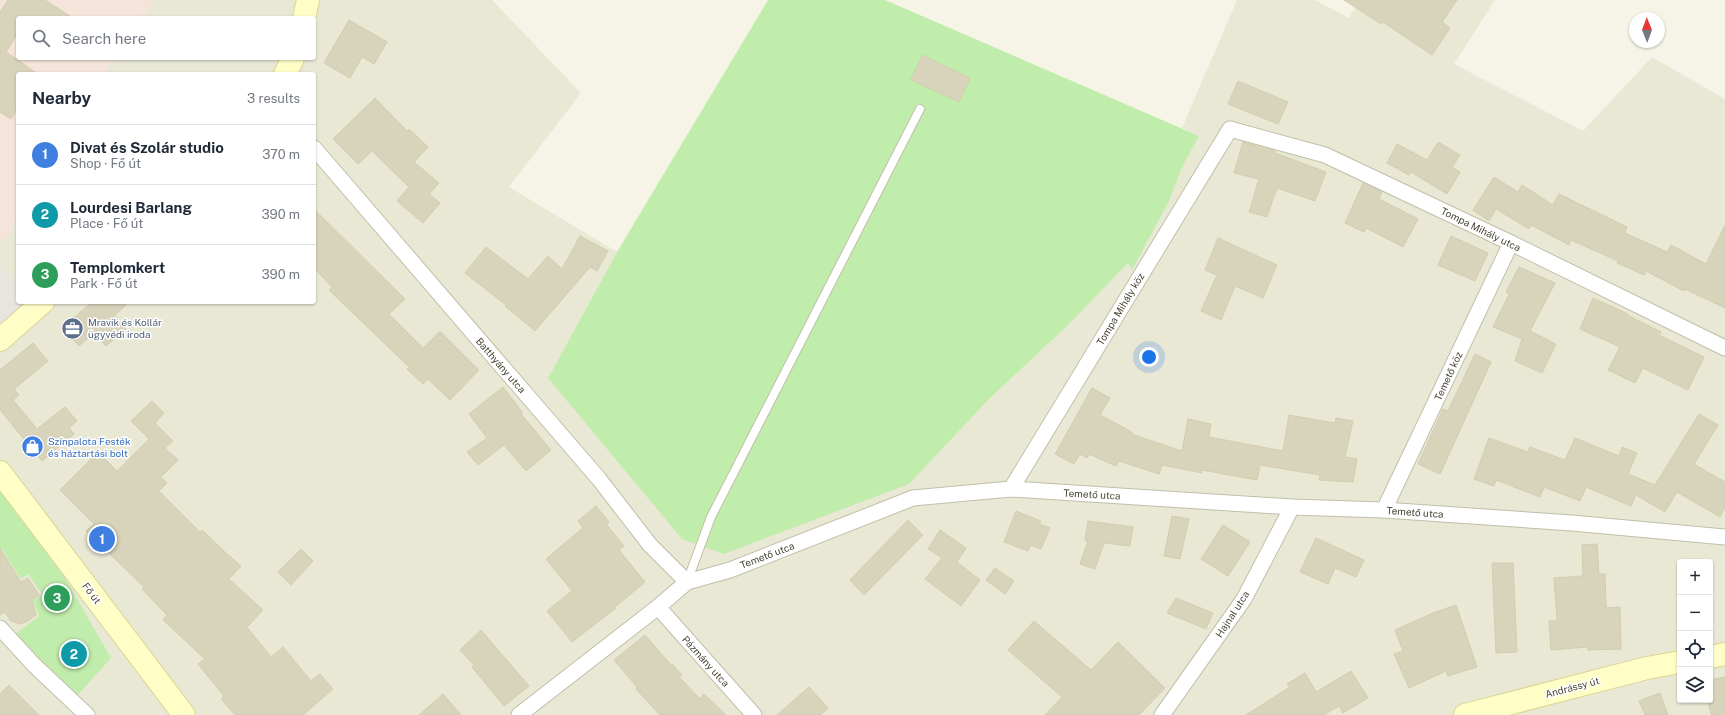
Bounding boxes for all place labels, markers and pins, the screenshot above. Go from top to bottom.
office icon: Mravik és Kollár ügyvédi iroda [60,315,86,341]
place label: Mravik és Kollár ügyvédi iroda [88,316,162,340]
shop icon: Színpalota Festék és háztartási bolt [19,434,45,460]
place label: Színpalota Festék és háztartási bolt [48,435,131,459]
pin: 1 [89,524,115,554]
pin: 3 [44,583,70,613]
pin: 2 [61,639,87,669]

